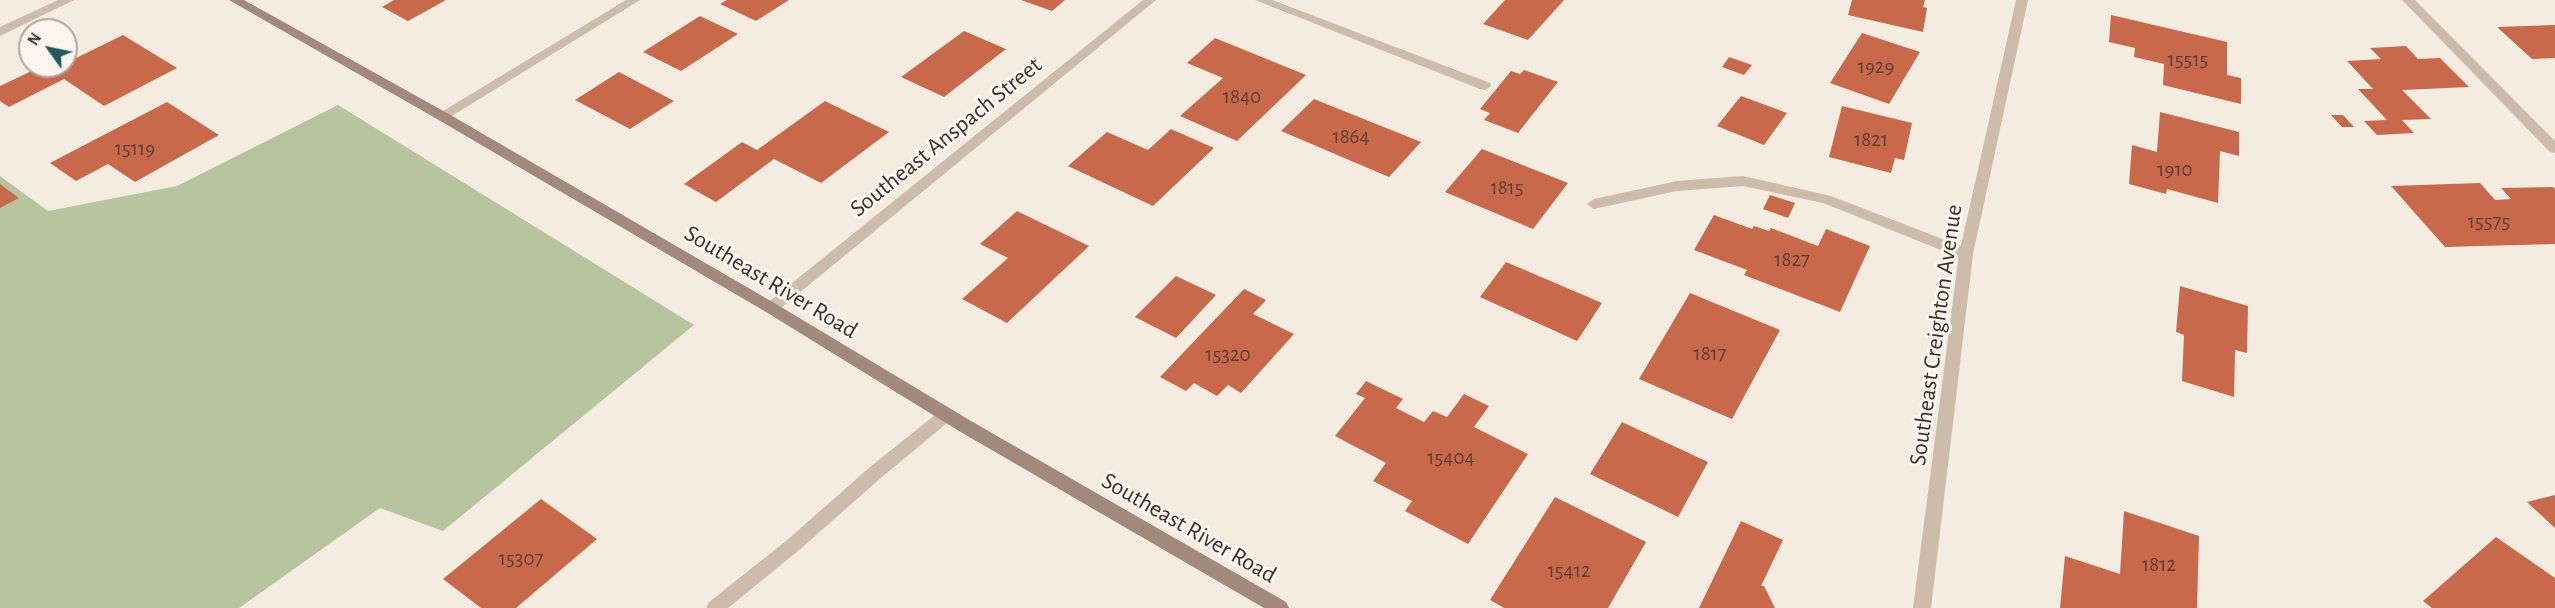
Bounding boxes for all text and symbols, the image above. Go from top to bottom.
north arrow [18,18,78,78]
text: N [25,30,44,48]
house number: 15515 [2168,47,2208,73]
street label: Southeast Anspach Street [844,51,1048,223]
house number: 1929 [1858,54,1894,80]
house number: 1840 [1223,84,1261,110]
house number: 1864 [1332,124,1370,150]
house number: 1821 [1854,127,1888,153]
house number: 15119 [115,136,155,162]
house number: 1910 [2157,157,2193,183]
house number: 1815 [1490,175,1524,201]
street label: Southeast Creighton Avenue [1903,202,1969,468]
house number: 15575 [2468,209,2510,235]
street label: Southeast River Road [679,219,863,345]
house number: 1827 [1774,247,1810,273]
house number: 1817 [1693,341,1727,367]
house number: 15320 [1205,342,1251,368]
house number: 15404 [1427,445,1475,471]
street label: Southeast River Road [1096,466,1282,590]
house number: 15307 [499,546,543,572]
house number: 1812 [2142,552,2176,578]
house number: 15412 [1548,558,1590,584]

